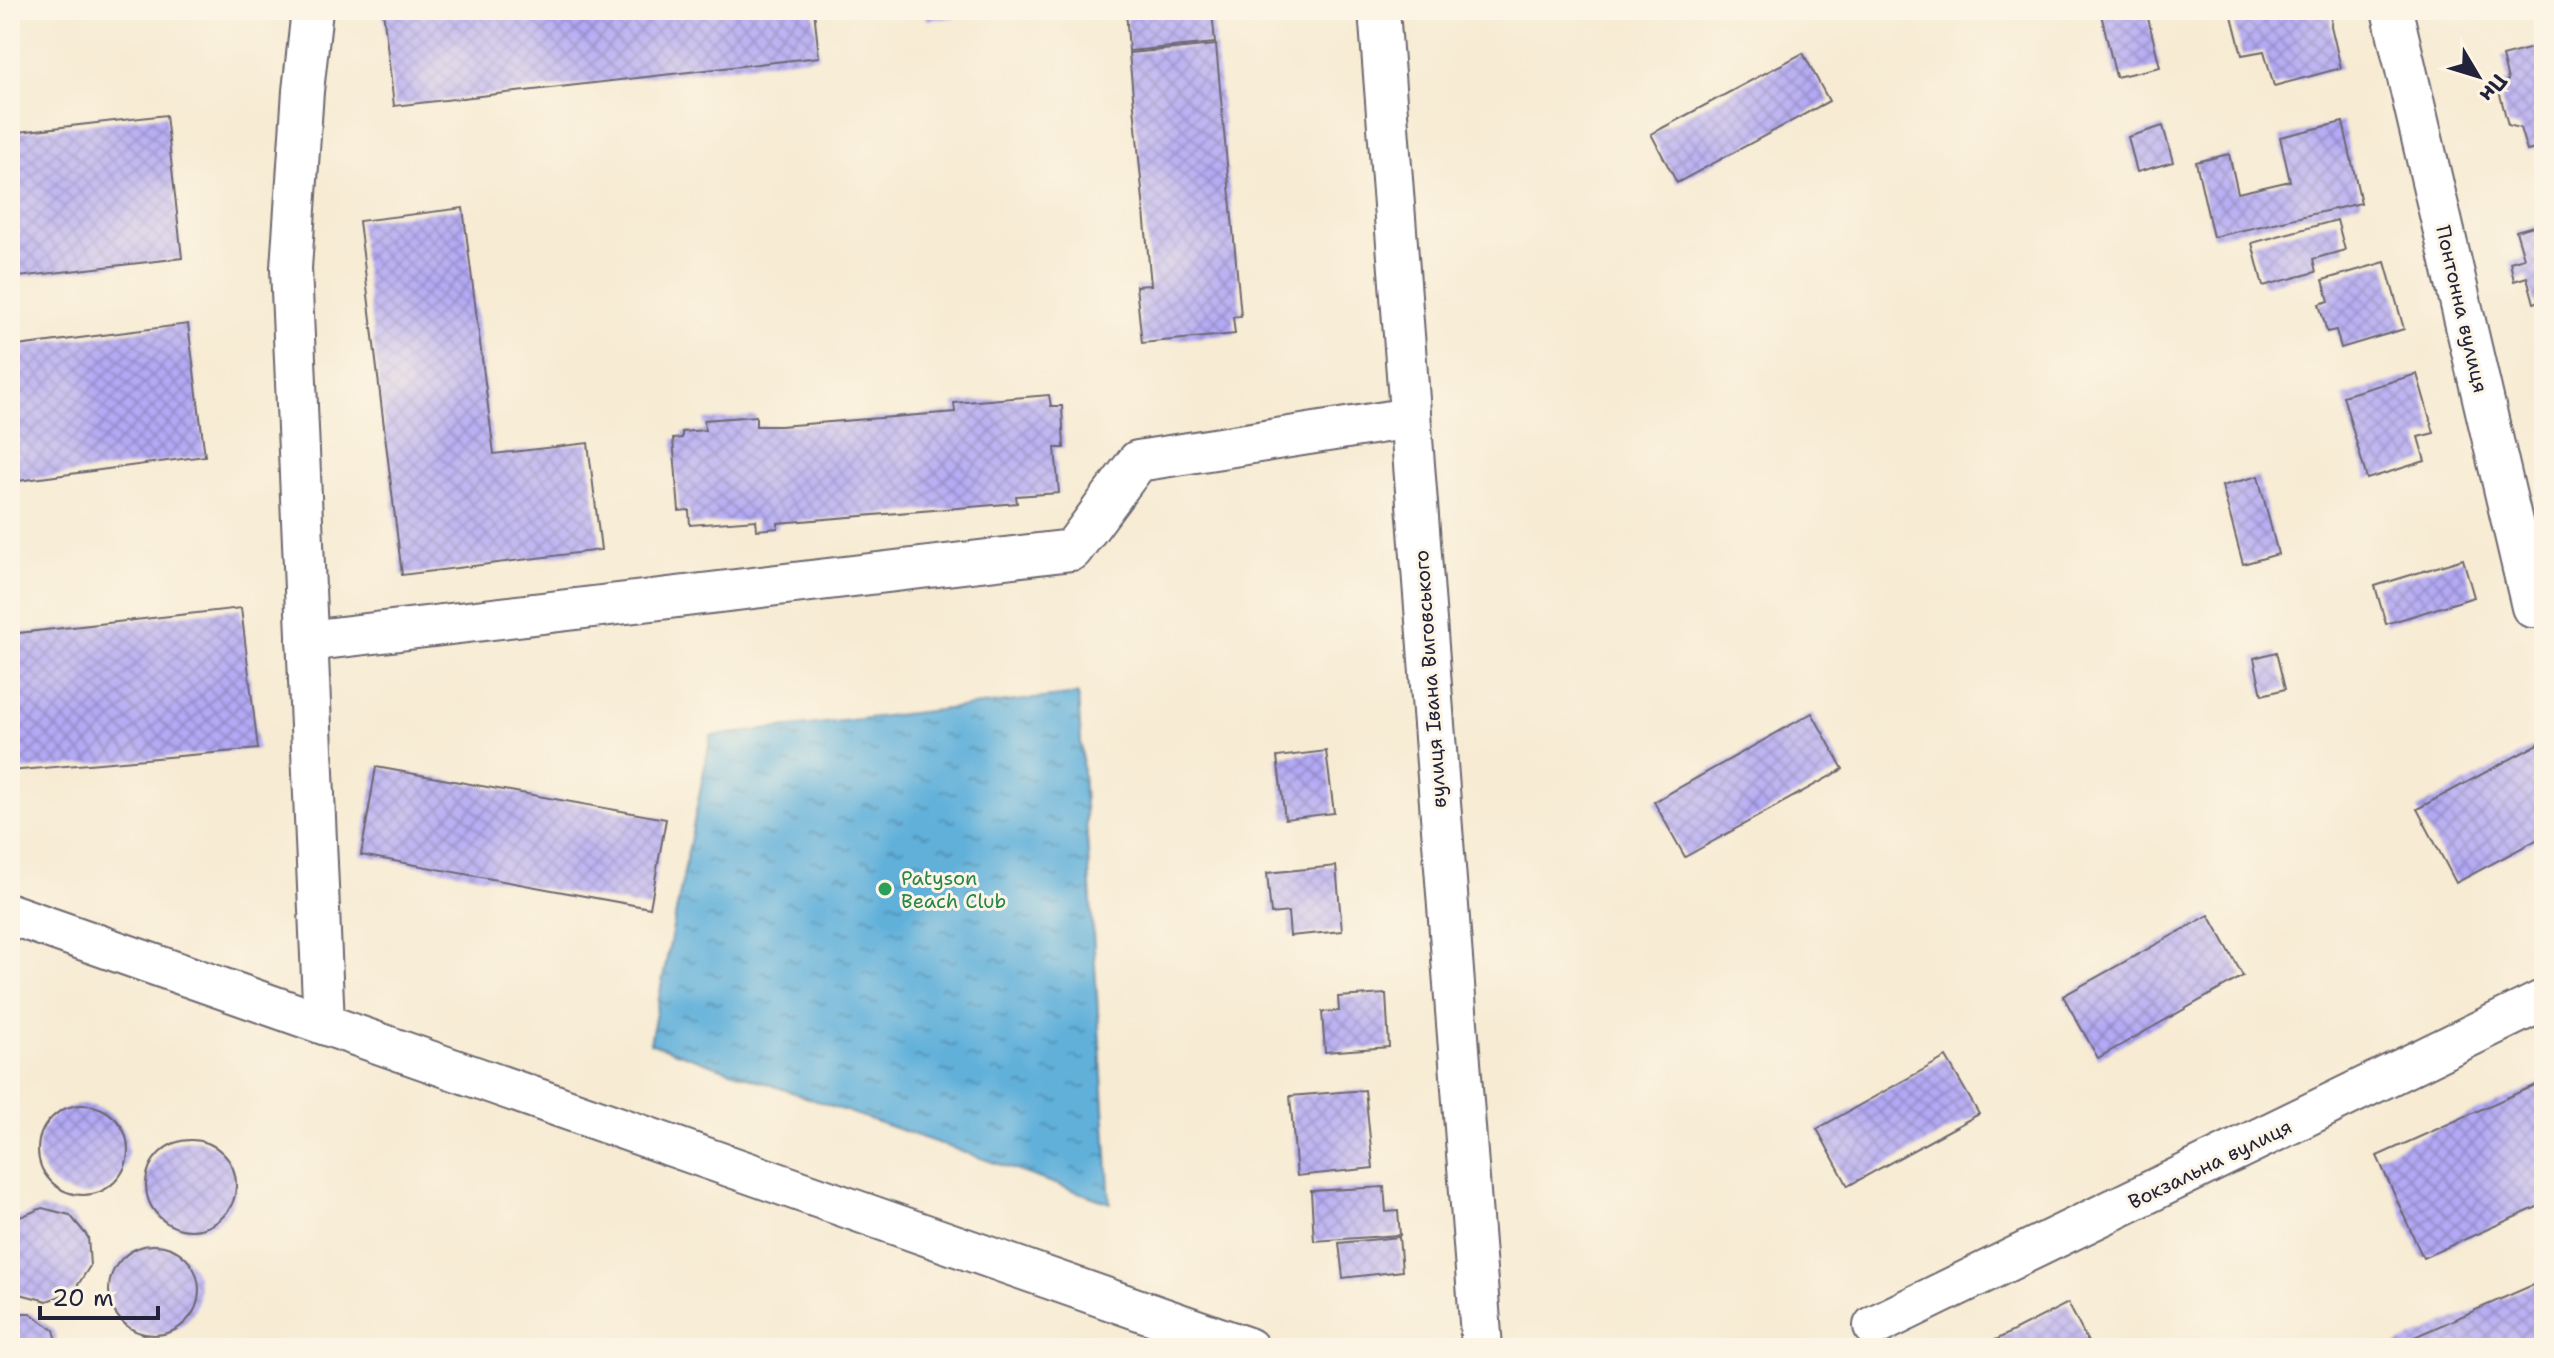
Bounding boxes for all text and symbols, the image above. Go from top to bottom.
north arrow [2438,36,2518,116]
text: Пн [2473,68,2514,108]
street label: Понтонна вулиця [2430,223,2494,395]
street label: вулиця Івана Виговського [1408,549,1452,809]
place label: Patyson Beach Club [901,865,1006,914]
marker: Patyson Beach Club [876,880,894,898]
street label: Вокзальна вулиця [2124,1113,2296,1215]
scale bar [40,1270,158,1320]
text: 20 m [52,1282,114,1314]

